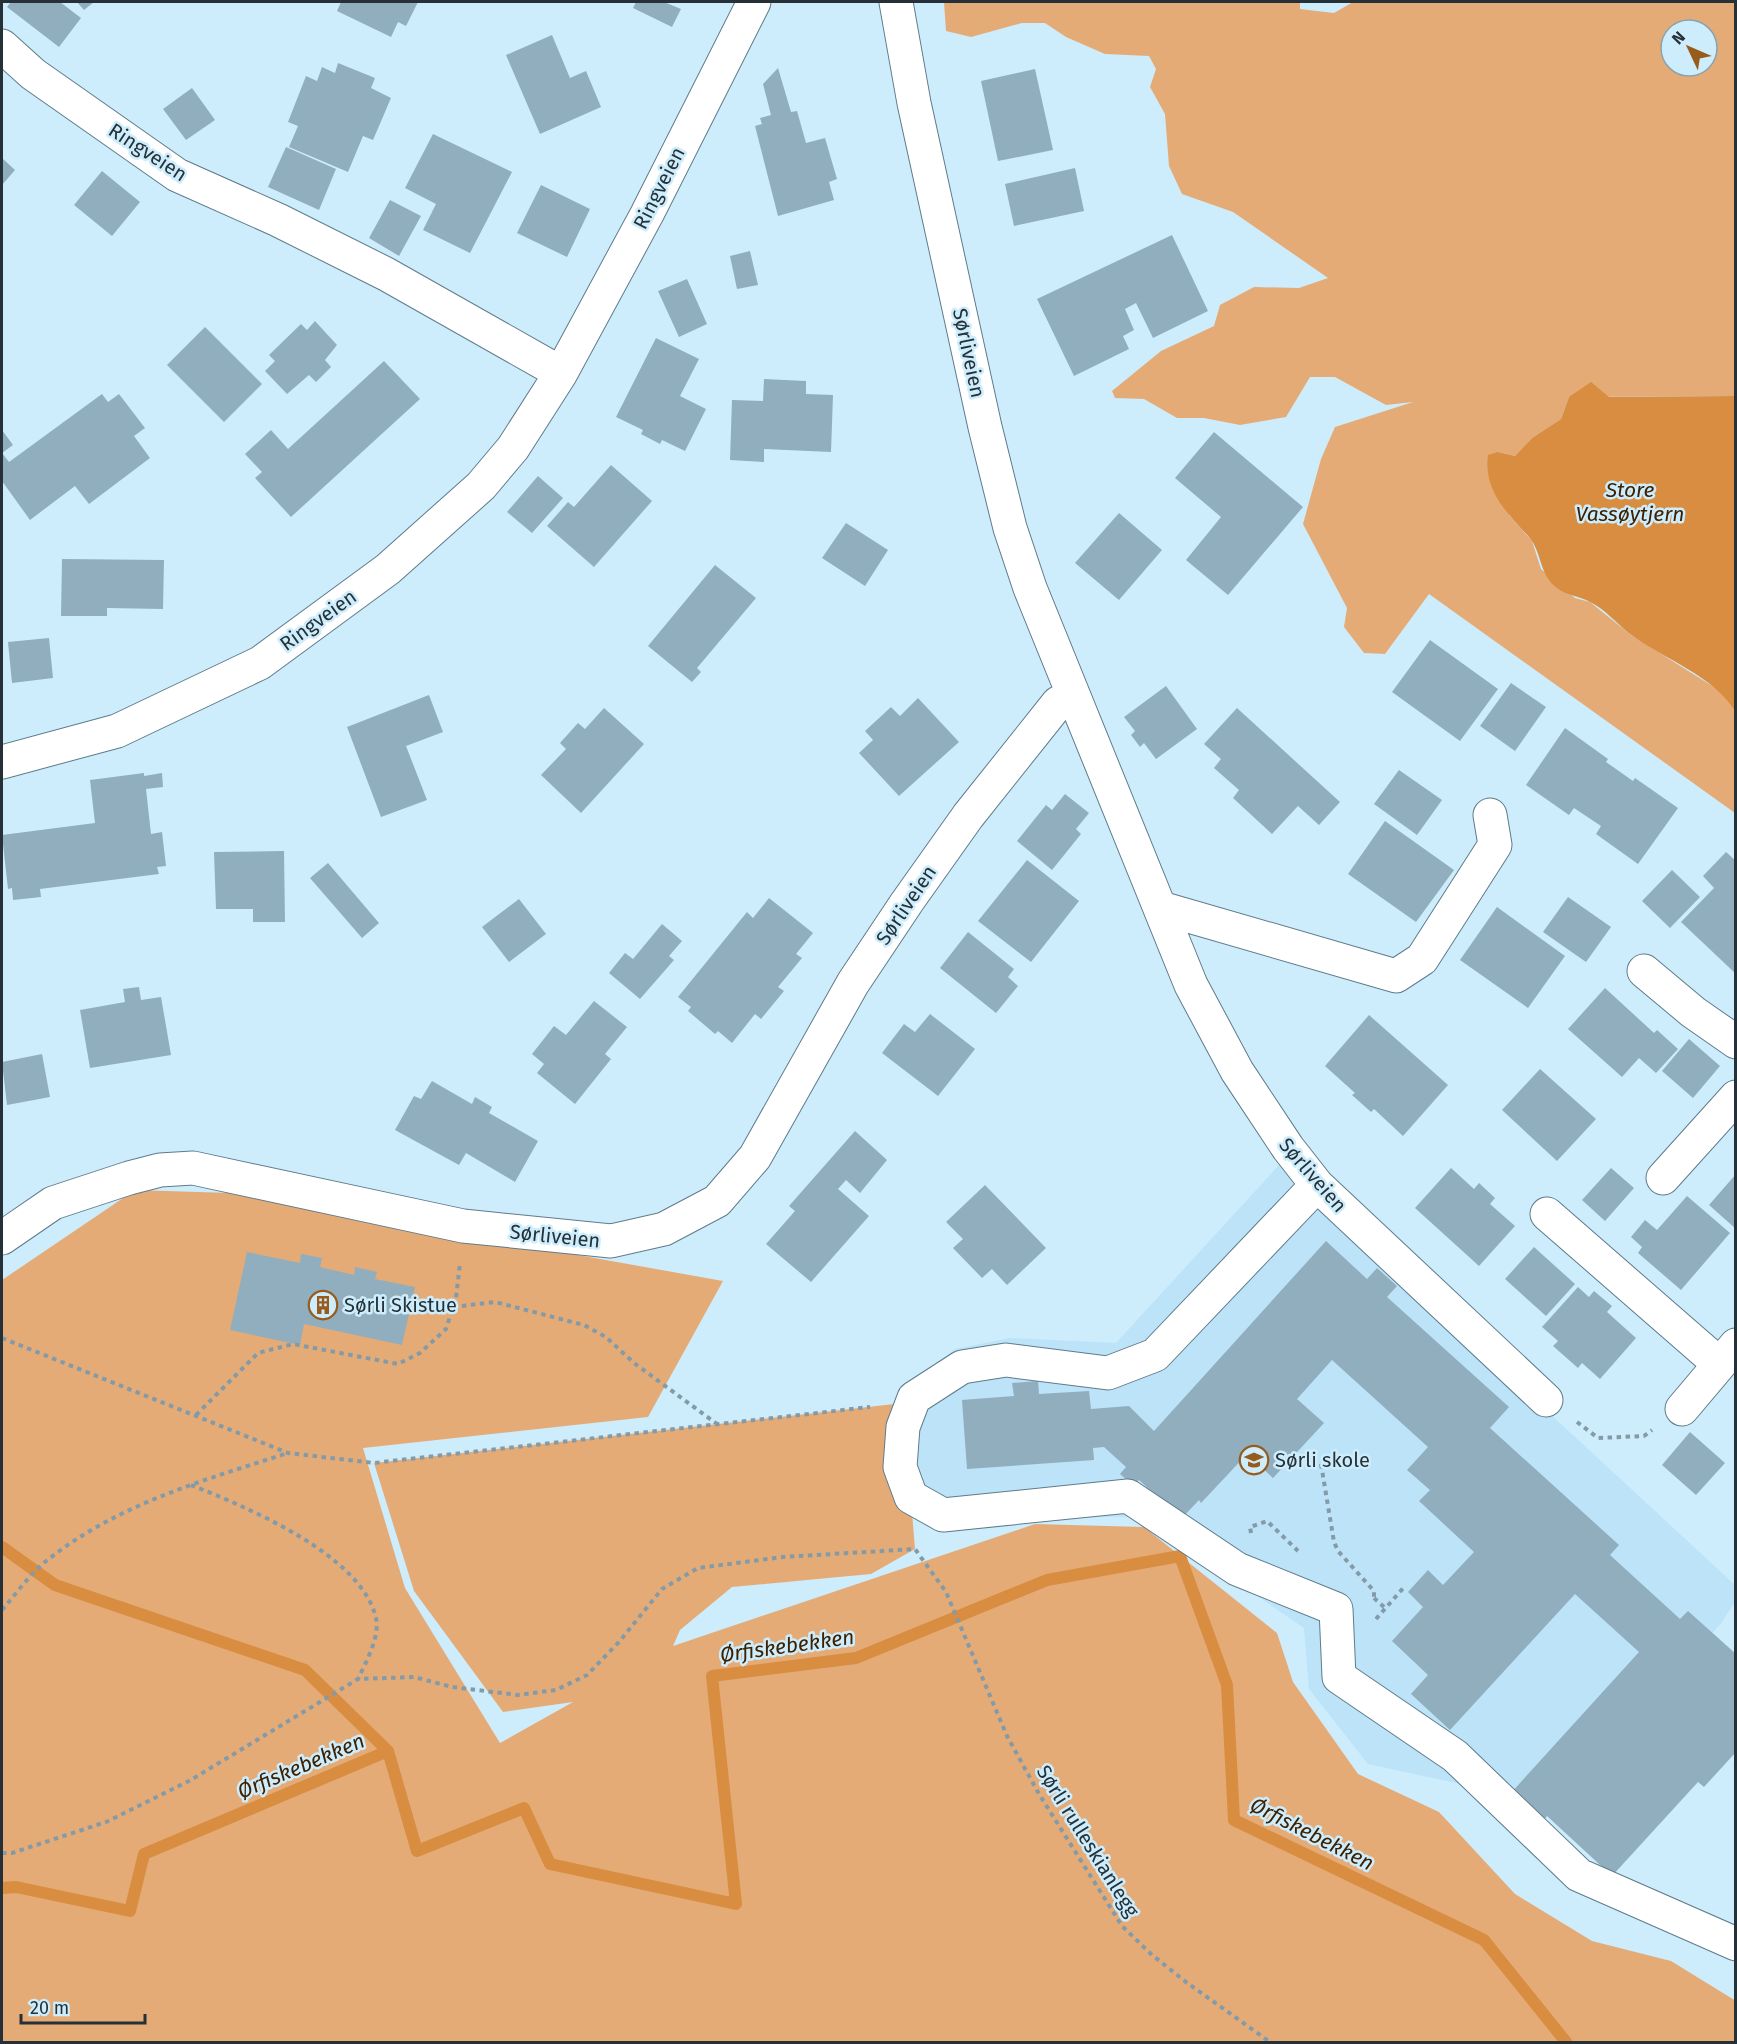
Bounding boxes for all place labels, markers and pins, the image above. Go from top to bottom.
building icon: Sørli Skistue [307,1289,339,1321]
place label: Sørli Skistue [344,1293,457,1317]
school or university icon: Sørli skole [1238,1444,1270,1476]
place label: Sørli skole [1275,1448,1370,1472]

